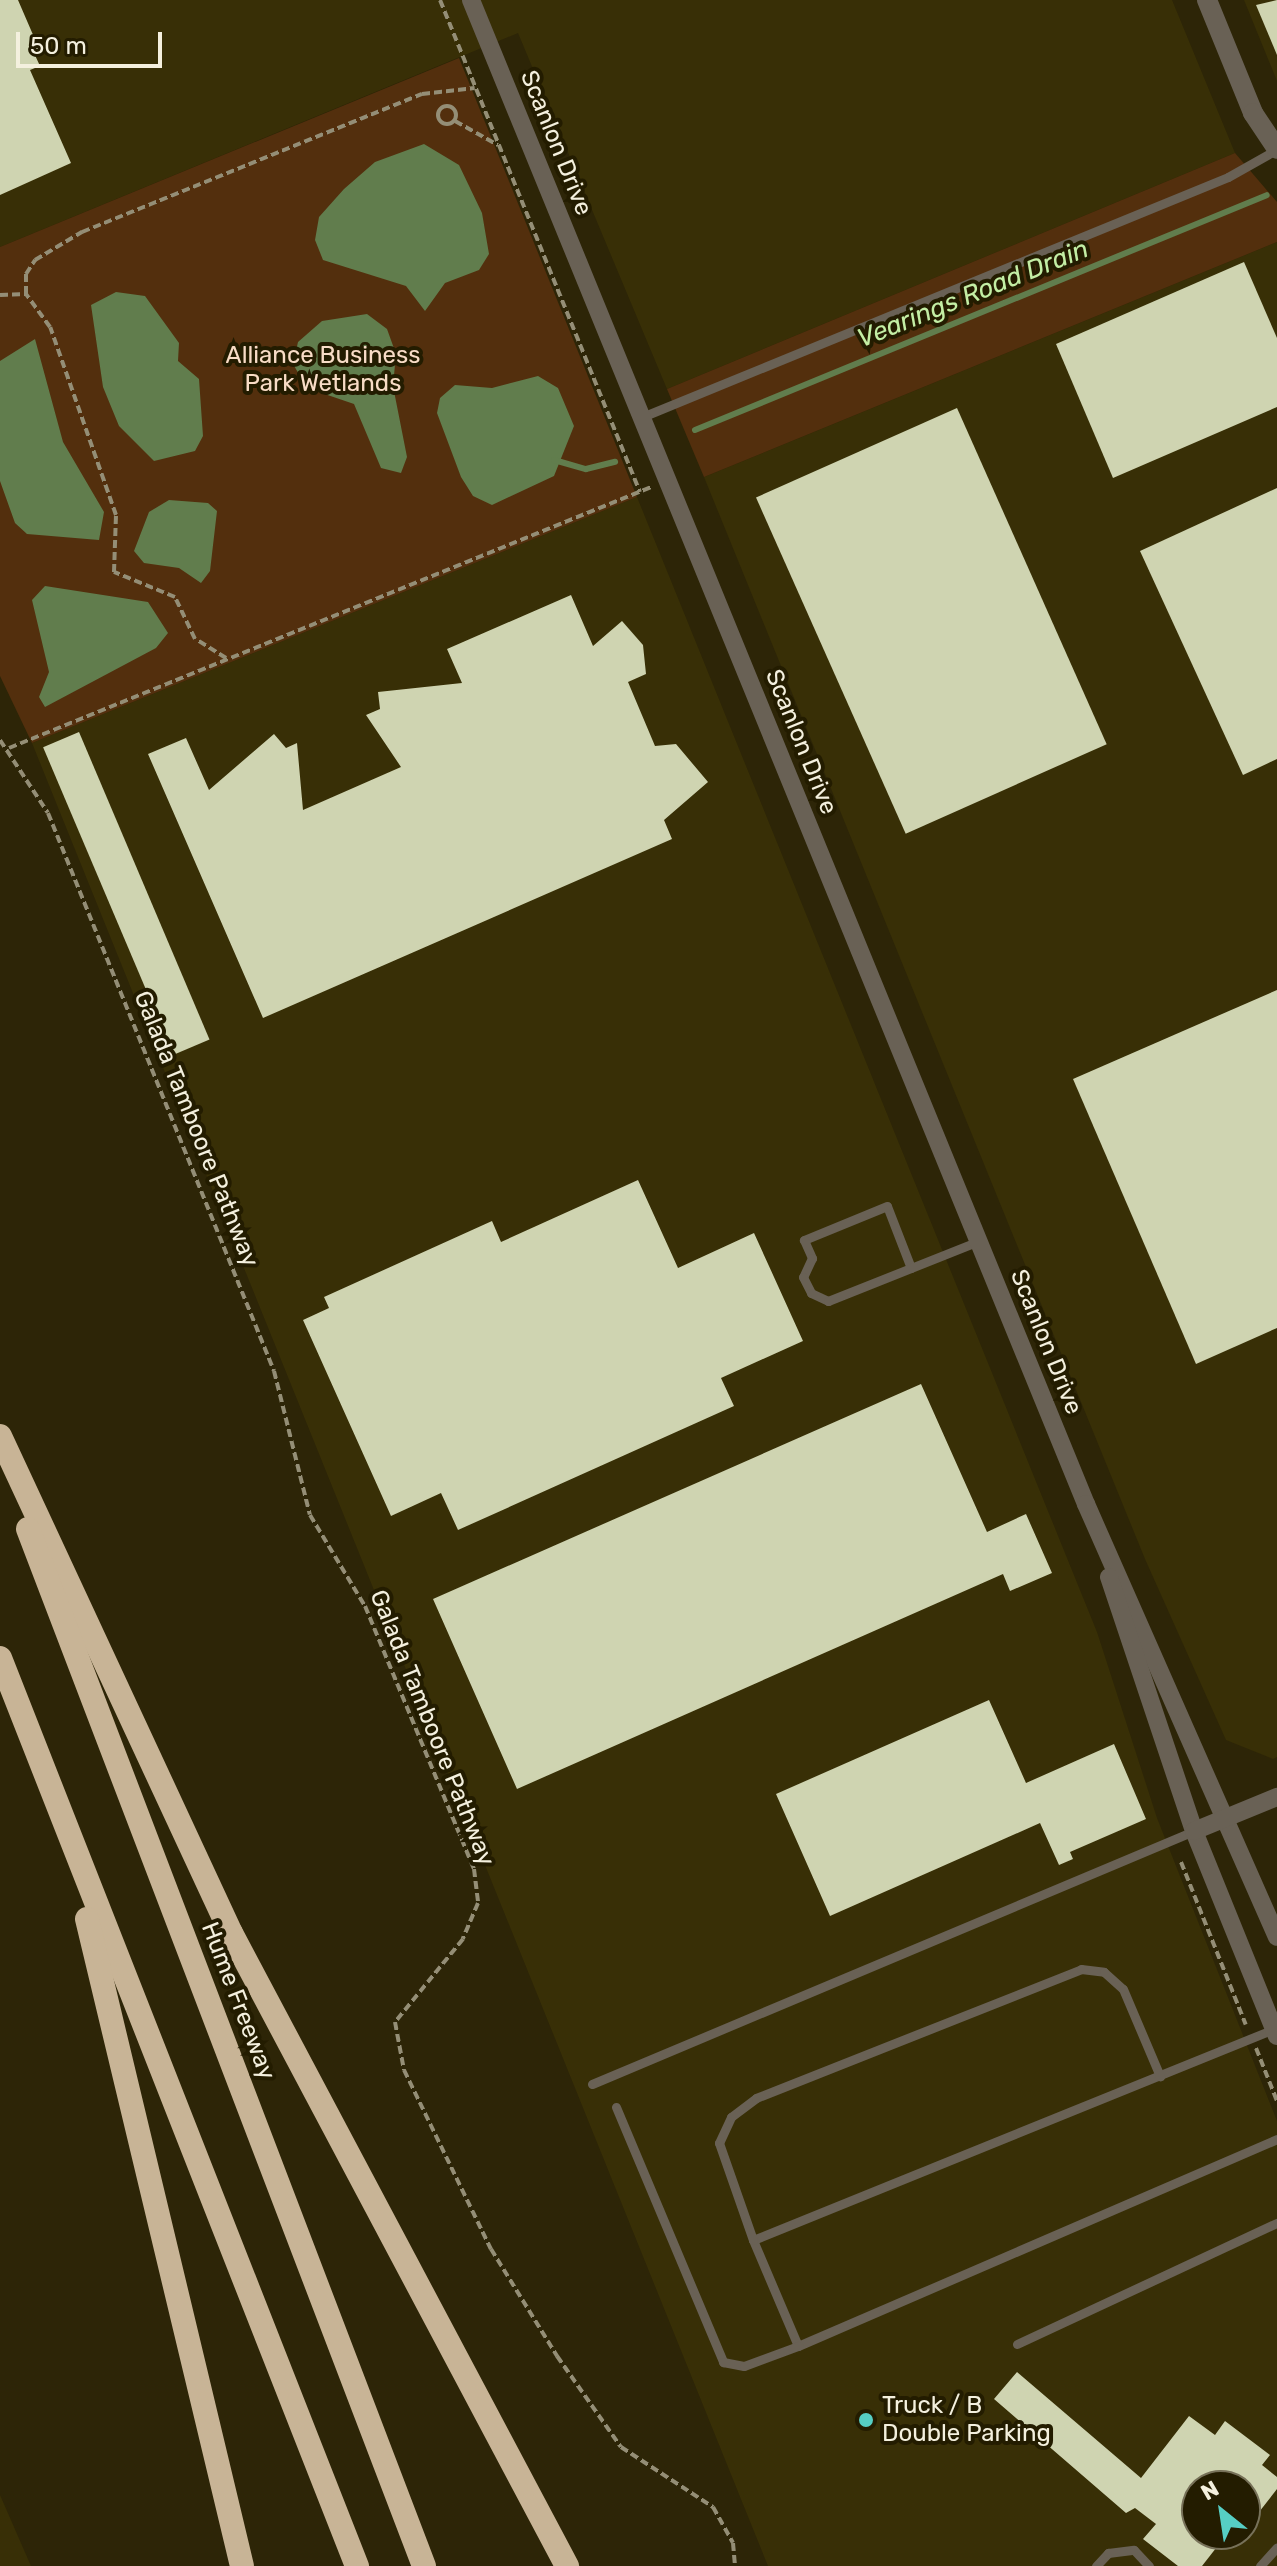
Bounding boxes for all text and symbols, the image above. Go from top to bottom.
scale bar [20,16,166,66]
text: 50 m [30,32,87,60]
street label: Scanlon Drive [514,66,598,220]
water label: Vearings Road Drain [853,233,1093,355]
park label: Alliance Business Park Wetlands [226,342,420,398]
street label: Scanlon Drive [759,665,843,819]
street label: Galada Tamboore Pathway [127,987,265,1271]
street label: Scanlon Drive [1004,1265,1088,1419]
street label: Galada Tamboore Pathway [363,1586,501,1870]
street label: Hume Freeway [195,1918,281,2084]
place label: Truck / B Double Parking [882,2392,1051,2448]
marker: Truck / B Double Parking [857,2411,875,2429]
north arrow [1181,2470,1261,2550]
text: N [1196,2475,1223,2506]

